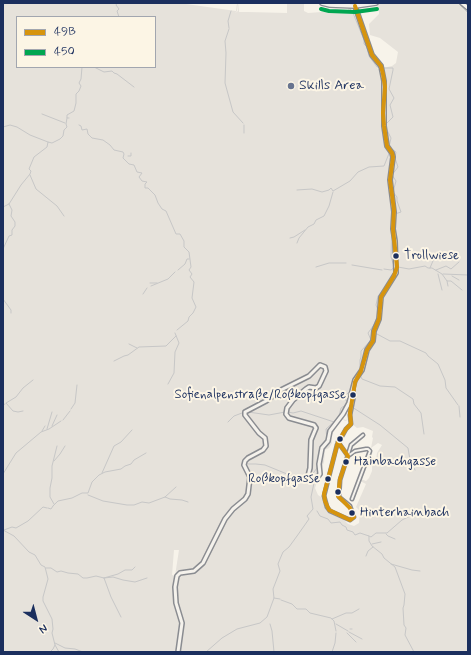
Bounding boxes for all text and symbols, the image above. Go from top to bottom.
legend [16,16,156,68]
text: 49B [54,24,76,40]
text: 450 [54,44,75,60]
place label: Skills Area [299,78,364,94]
marker: Skills Area [286,81,296,91]
place label: Trollwiese [404,248,459,264]
marker: Trollwiese [391,251,401,261]
place label: Sofienalpenstraße/Roßkopfgasse [174,387,346,403]
marker: Sofienalpenstraße/Roßkopfgasse [348,390,358,400]
unlabelled marker [335,434,345,444]
place label: Hainbachgasse [354,454,436,470]
marker: Hainbachgasse [341,457,351,467]
place label: Roßkopfgasse [248,471,320,487]
marker: Roßkopfgasse [323,474,333,484]
unlabelled marker [333,487,343,497]
place label: Hinterhainbach [360,505,449,521]
marker: Hinterhainbach [347,508,357,518]
north arrow [16,599,56,639]
text: N [36,621,50,637]

